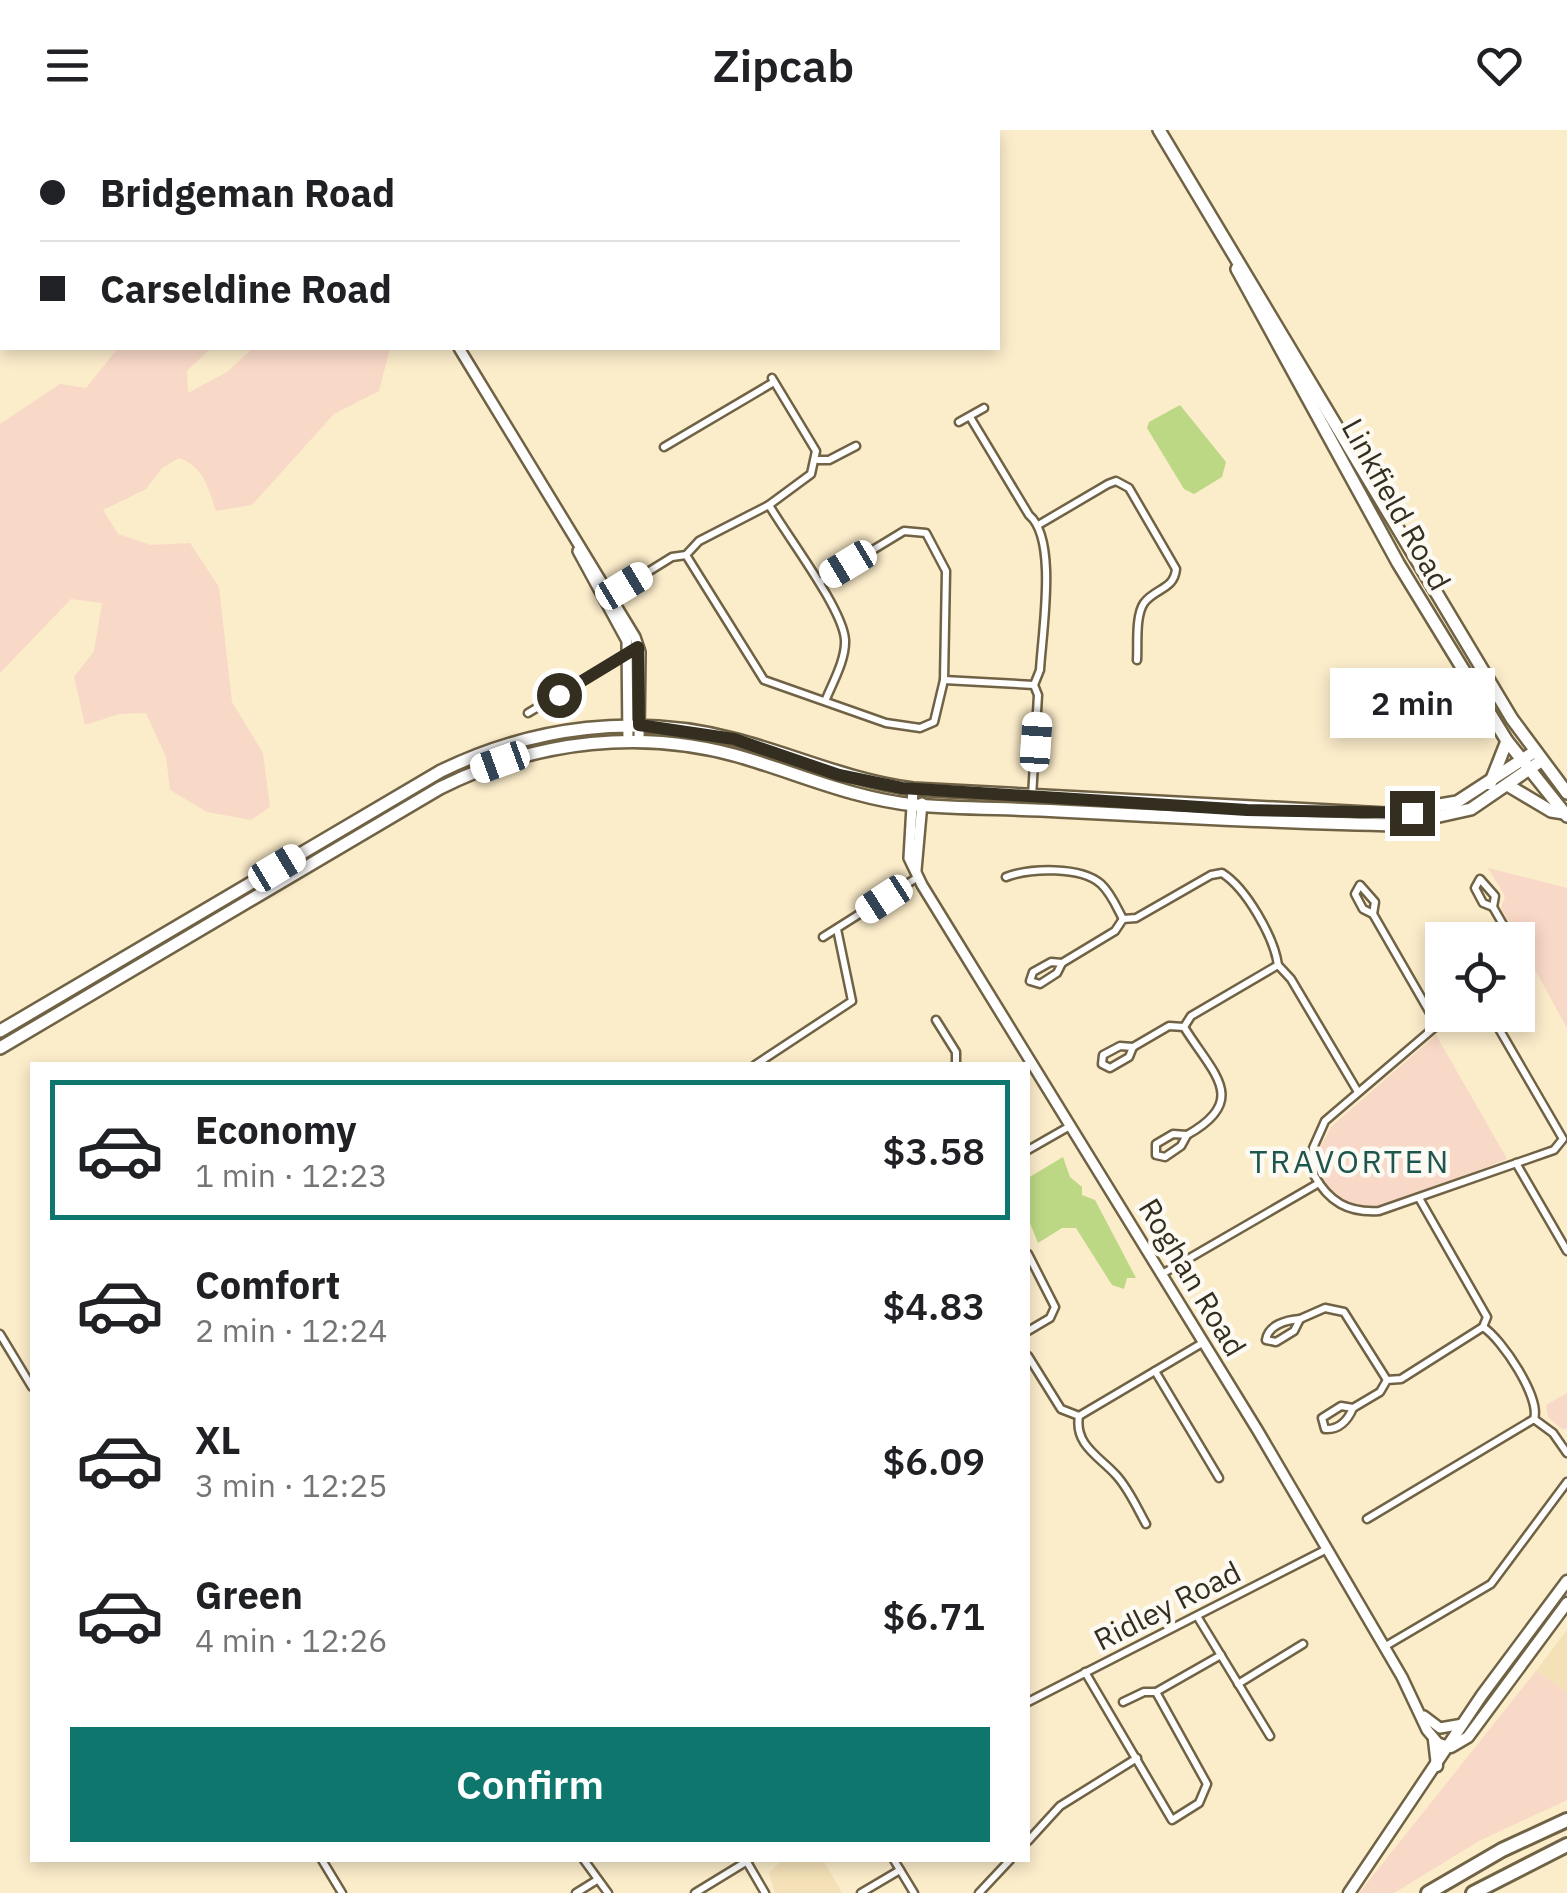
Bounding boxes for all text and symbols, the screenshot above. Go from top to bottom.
text: Zipcab [713,36,854,94]
icon: menu [40,38,95,93]
icon: heart [1472,38,1527,93]
text: Bridgeman Road [100,168,395,217]
text: Carseldine Road [100,264,392,313]
street label: Linkfield Road [1334,411,1460,597]
car [815,536,881,592]
car [591,558,657,614]
callout: 2 min [1330,668,1494,738]
route start [537,673,582,718]
text: 2 min [1371,682,1454,724]
car [1019,711,1053,773]
car [467,738,533,786]
route end [1390,791,1435,836]
car [244,840,310,896]
car [851,870,917,928]
map controls [1425,922,1535,1032]
button: locate [1425,922,1535,1032]
icon: car [75,1105,165,1195]
text: Economy [195,1105,357,1154]
text: $3.58 [882,1126,985,1175]
district label: TRAVORTEN [1249,1140,1451,1182]
text: 1 min · 12:23 [195,1154,388,1196]
street label: Roghan Road [1131,1191,1255,1363]
icon: car [75,1260,165,1350]
text: Comfort [195,1260,340,1309]
text: $4.83 [882,1281,985,1330]
text: 2 min · 12:24 [195,1309,388,1351]
icon: car [75,1415,165,1505]
text: XL [195,1415,241,1464]
text: $6.09 [882,1436,985,1485]
text: 3 min · 12:25 [195,1464,388,1506]
street label: Ridley Road [1087,1551,1247,1659]
icon: car [75,1570,165,1660]
text: Green [195,1570,303,1619]
text: $6.71 [882,1591,985,1640]
text: 4 min · 12:26 [195,1619,388,1661]
button: Confirm [70,1727,990,1842]

